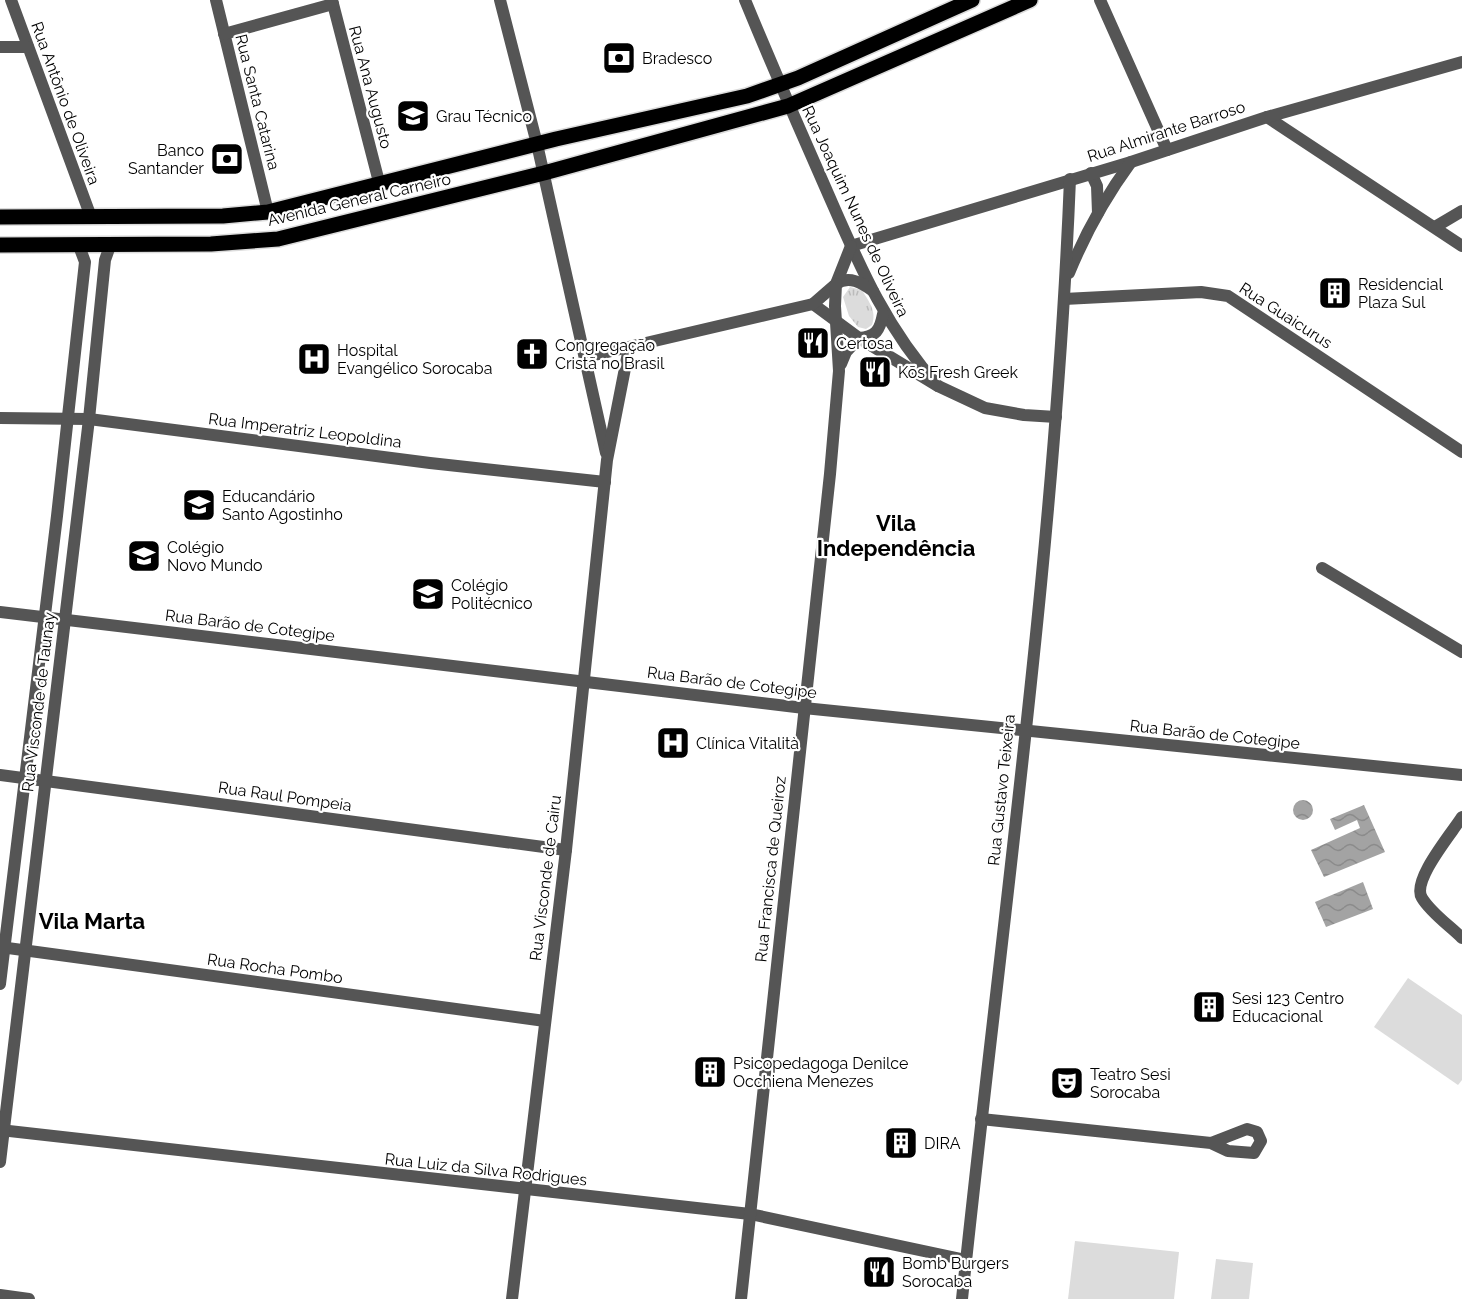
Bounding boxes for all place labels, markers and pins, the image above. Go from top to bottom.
bank icon: Bradesco [601,40,637,76]
place label: Bradesco [642,49,712,68]
school or university icon: Grau Técnico [395,98,431,134]
place label: Grau Técnico [436,107,532,126]
place label: Banco Santander [128,141,204,178]
bank icon: Banco Santander [209,141,245,177]
building icon: Residencial Plaza Sul [1317,275,1353,311]
place label: Residencial Plaza Sul [1358,275,1443,312]
restaurant icon: Certosa [795,325,831,361]
place label: Certosa [836,334,893,353]
church icon: Congregação Cristã no Brasil [514,336,550,372]
place label: Congregação Cristã no Brasil [555,336,665,373]
hospital icon: Hospital Evangélico Sorocaba [296,341,332,377]
place label: Hospital Evangélico Sorocaba [337,341,492,378]
restaurant icon: Kōs Fresh Greek [857,354,893,390]
place label: Kōs Fresh Greek [898,363,1018,382]
school or university icon: Educandário Santo Agostinho [181,487,217,523]
place label: Educandário Santo Agostinho [222,487,343,524]
school or university icon: Colégio Novo Mundo [126,538,162,574]
place label: Colégio Novo Mundo [167,538,263,575]
school or university icon: Colégio Politécnico [410,576,446,612]
place label: Colégio Politécnico [451,576,533,613]
hospital icon: Clínica Vitalità [655,725,691,761]
place label: Clínica Vitalità [696,734,799,753]
building icon: Sesi 123 Centro Educacional [1191,989,1227,1025]
place label: Sesi 123 Centro Educacional [1232,989,1344,1026]
building icon: Psicopedagoga Denilce Occhiena Menezes [692,1054,728,1090]
place label: Psicopedagoga Denilce Occhiena Menezes [733,1054,908,1091]
theatre icon: Teatro Sesi Sorocaba [1049,1065,1085,1101]
place label: Teatro Sesi Sorocaba [1090,1065,1171,1102]
building icon: DIRA [883,1125,919,1161]
place label: DIRA [924,1134,961,1153]
restaurant icon: Bomb Burgers Sorocaba [861,1254,897,1290]
place label: Bomb Burgers Sorocaba [902,1254,1009,1291]

